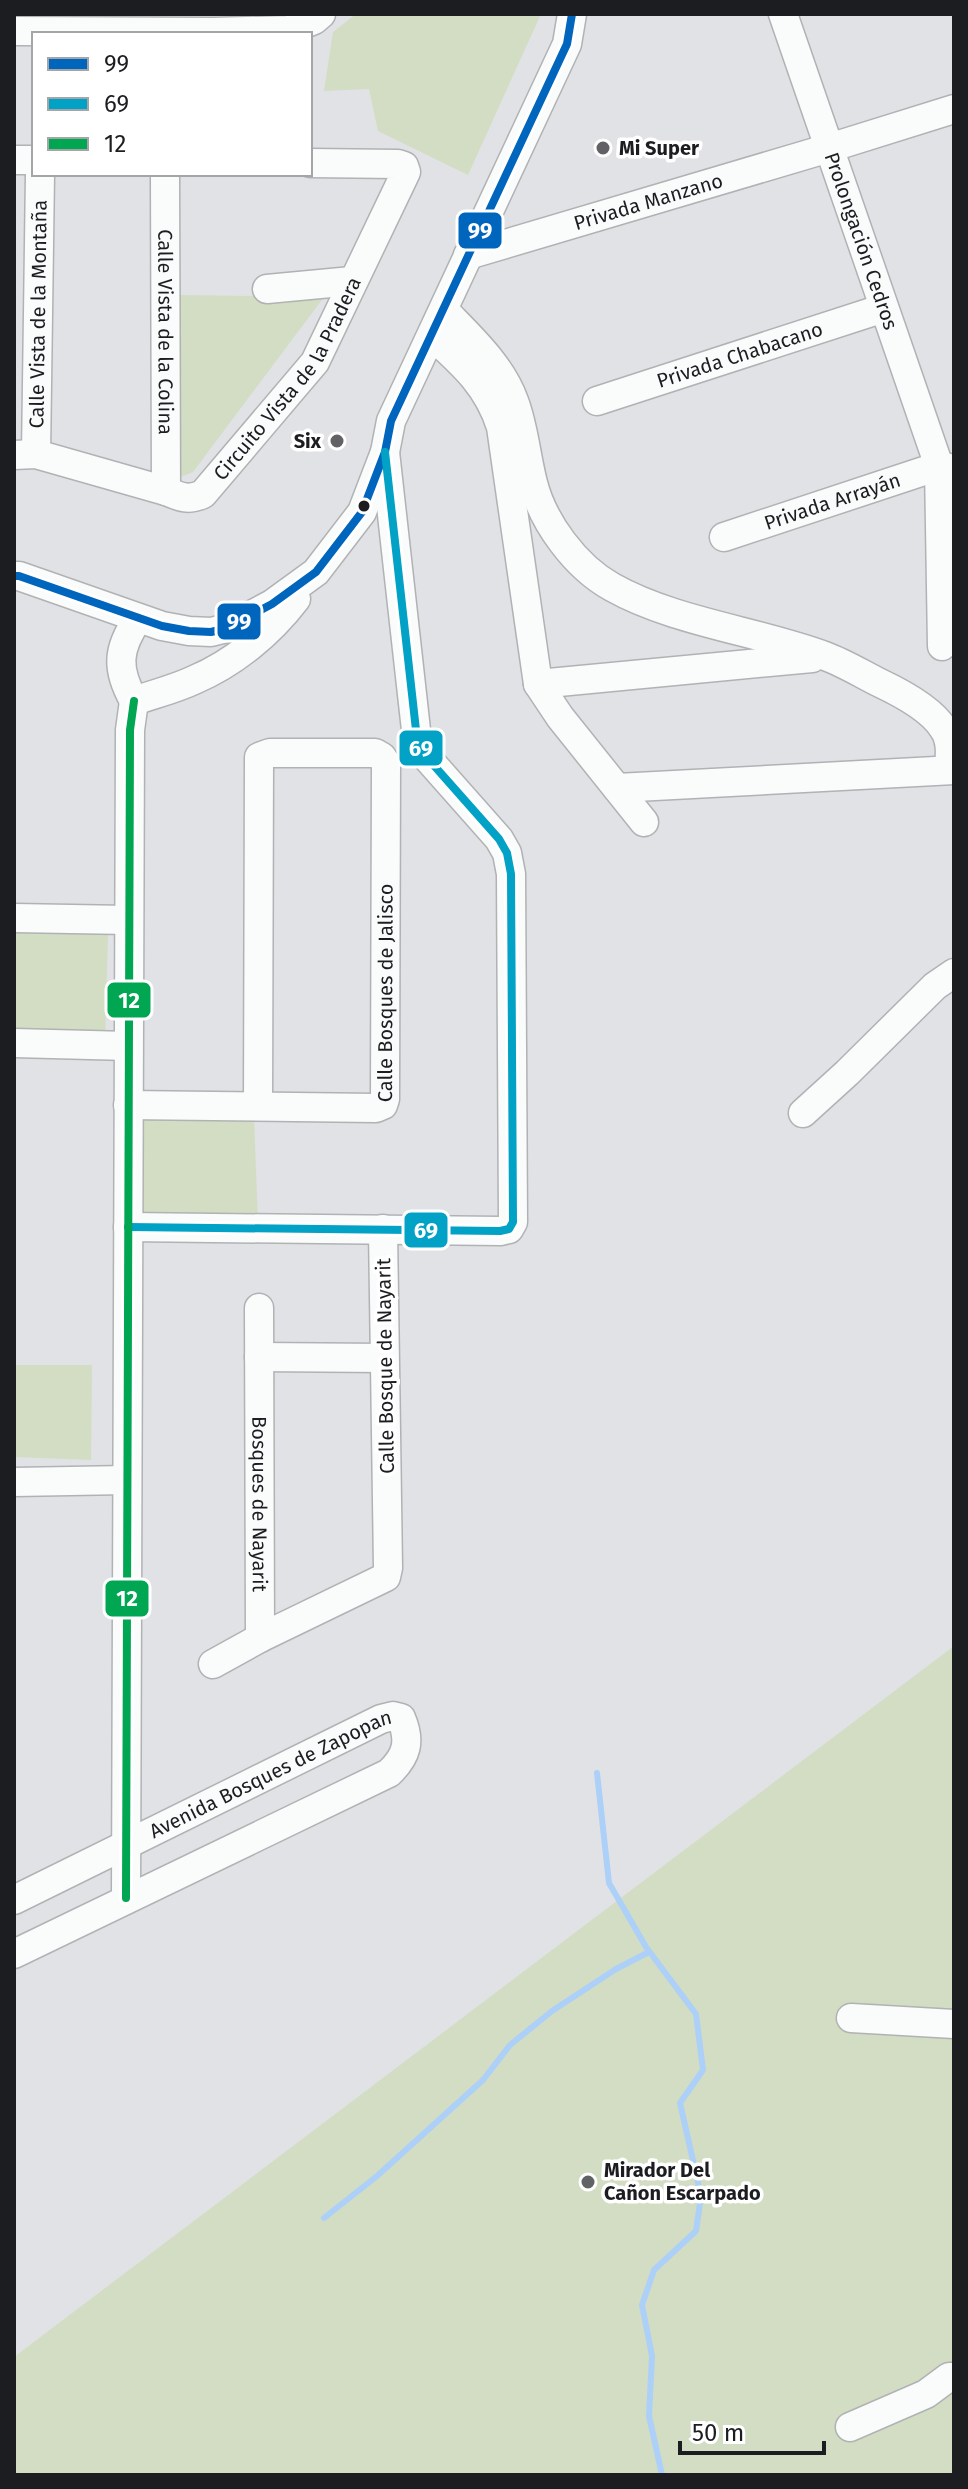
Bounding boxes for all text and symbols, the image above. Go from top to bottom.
legend [32,32,312,176]
text: 99 [104,50,129,78]
text: 69 [104,90,129,118]
text: 12 [104,130,126,158]
place label: Mi Super [619,136,700,160]
marker: Mi Super [594,139,612,157]
street label: Prolongación Cedros [820,149,903,333]
street label: Privada Manzano [571,168,726,235]
street label: Calle Vista de la Montaña [24,200,52,429]
line badge: 99 [457,211,503,250]
text: 99 [468,217,492,244]
street label: Calle Vista de la Colina [153,229,178,435]
street label: Circuito Vista de la Pradera [208,273,366,485]
street label: Privada Chabacano [654,317,826,393]
place label: Six [294,429,322,453]
marker: Six [328,432,346,450]
street label: Privada Arrayán [761,468,904,535]
unlabelled marker [356,498,372,514]
line badge: 99 [216,602,262,641]
text: 99 [227,608,251,635]
line badge: 69 [398,729,444,767]
text: 69 [409,735,433,762]
street label: Calle Bosques de Jalisco [373,884,398,1102]
line badge: 12 [106,981,152,1019]
text: 12 [118,987,140,1014]
line badge: 69 [403,1211,449,1249]
text: 69 [414,1217,438,1244]
street label: Calle Bosque de Nayarit [371,1257,399,1474]
street label: Bosques de Nayarit [247,1416,272,1593]
line badge: 12 [104,1579,150,1618]
text: 12 [116,1585,138,1612]
street label: Avenida Bosques de Zapopan [145,1705,394,1843]
place label: Mirador Del Cañon Escarpado [604,2158,761,2205]
marker: Mirador Del Cañon Escarpado [579,2173,597,2191]
scale bar [680,2405,824,2455]
text: 50 m [692,2419,744,2447]

